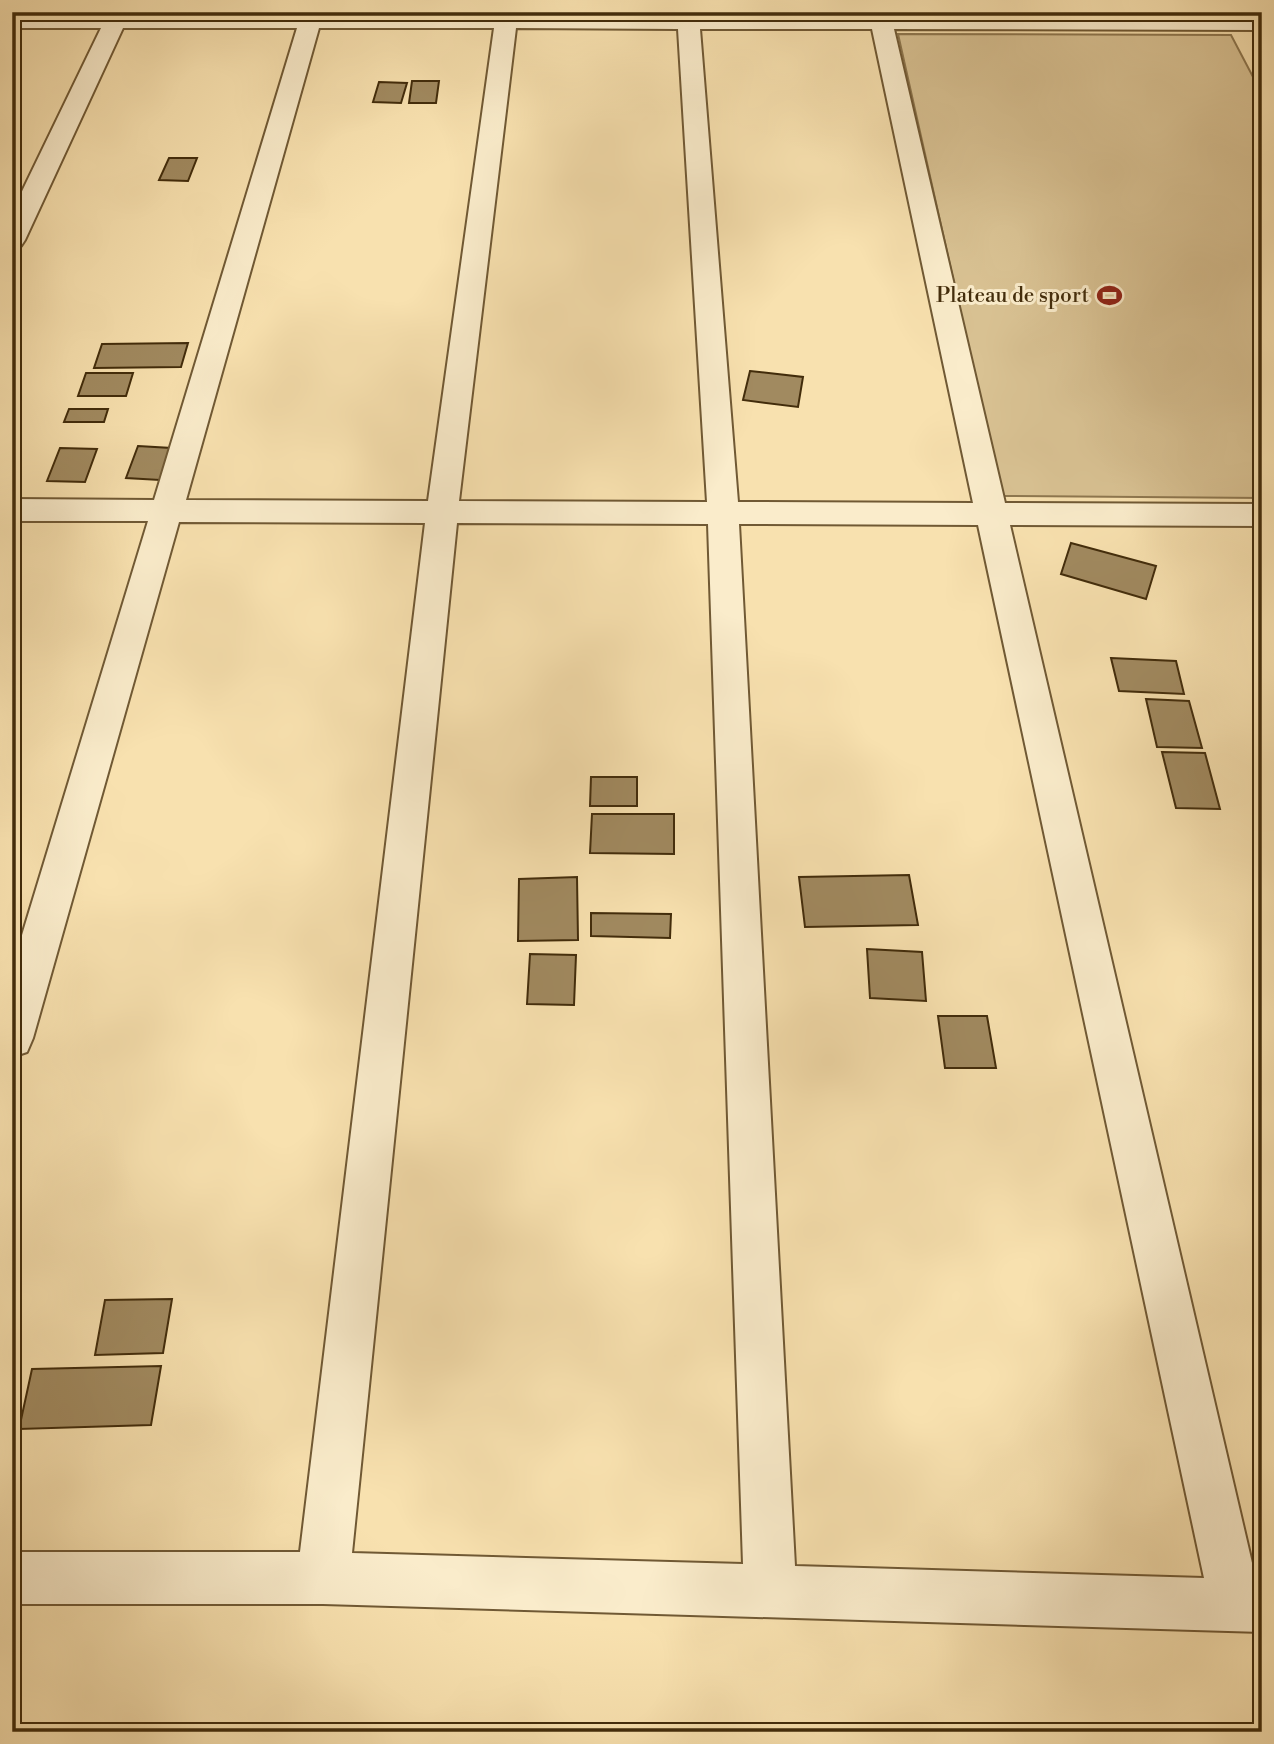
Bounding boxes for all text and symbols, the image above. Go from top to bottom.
sports icon: Plateau de sport [1095,281,1123,309]
place label: Plateau de sport [936,283,1090,309]

